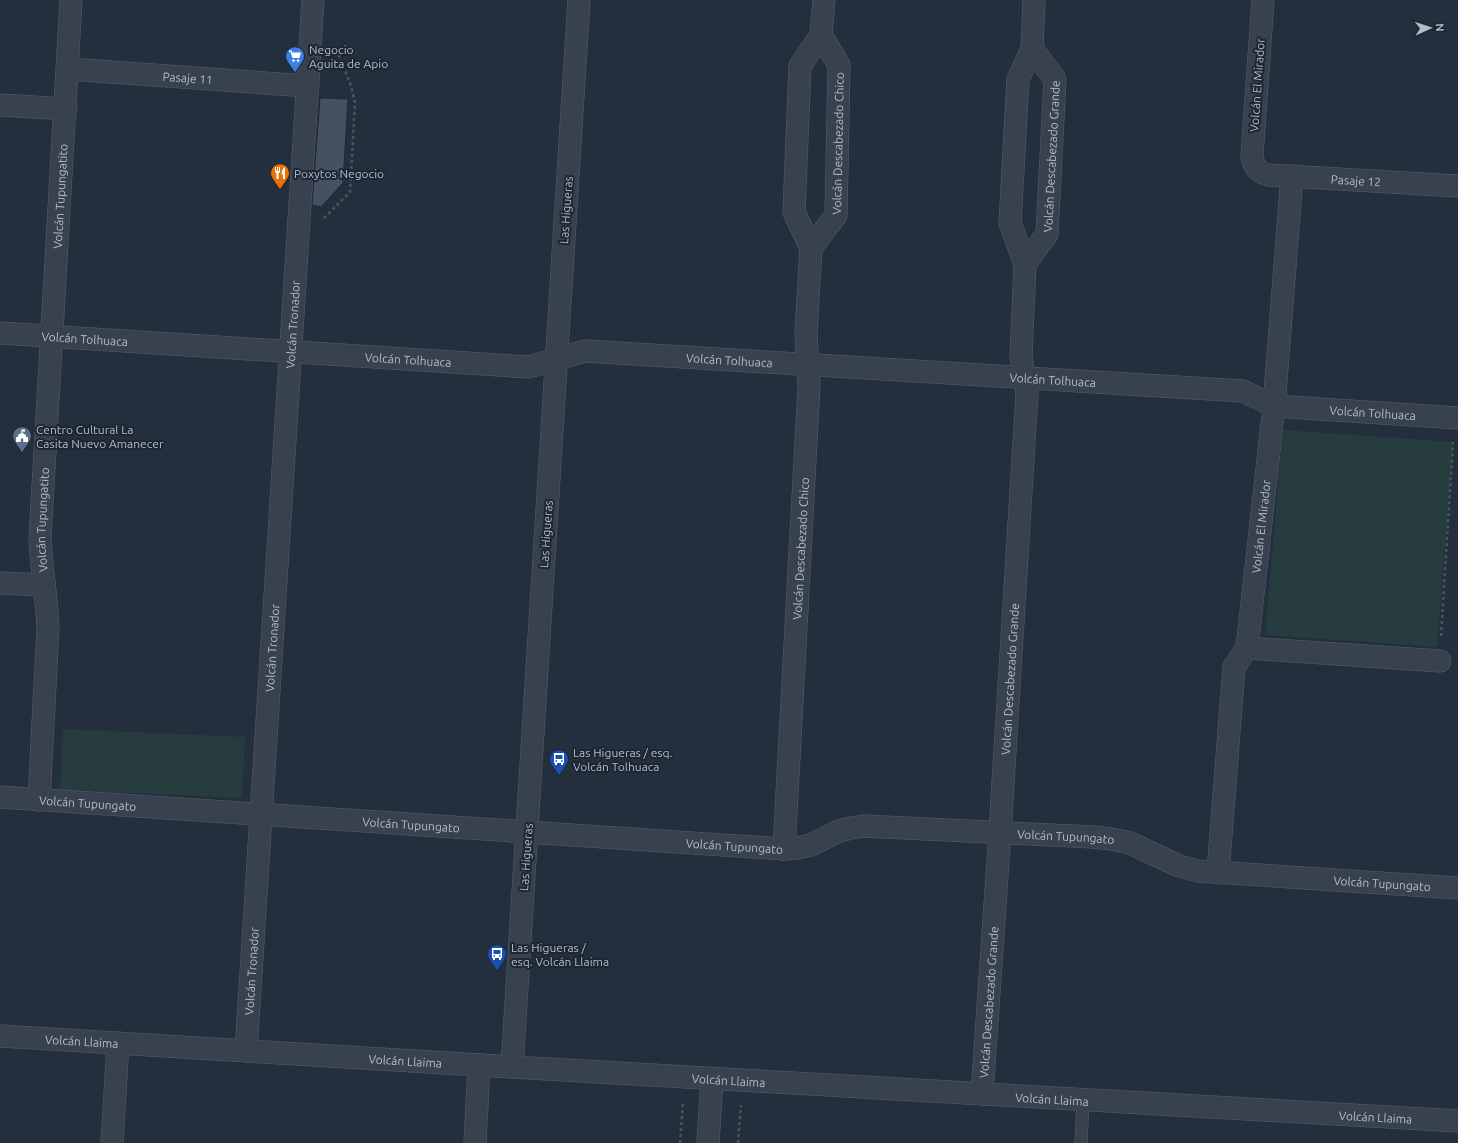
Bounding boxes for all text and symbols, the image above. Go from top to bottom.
north arrow [1410,8,1450,48]
text: N [1434,23,1446,32]
street label: Volcán El Mirador [1247,37,1267,132]
place label: Negocio Aguita de Apio [309,43,388,70]
supermarket icon: Negocio Aguita de Apio [284,45,306,73]
street label: Pasaje 11 [162,69,213,86]
street label: Volcán Descabezado Chico [830,72,845,215]
street label: Volcán Descabezado Grande [1041,80,1061,233]
street label: Volcán Tupungatito [50,143,69,249]
restaurant icon: Poxytos Negocio [269,162,291,190]
place label: Poxytos Negocio [294,167,384,180]
street label: Pasaje 12 [1330,172,1382,188]
street label: Las Higueras [557,176,575,244]
street label: Volcán Tronador [283,280,302,369]
street label: Volcán Tolhuaca [41,329,128,348]
street label: Volcán Tolhuaca [365,350,452,368]
street label: Volcán Tolhuaca [686,351,773,369]
street label: Volcán Tolhuaca [1009,370,1096,389]
street label: Volcán Tolhuaca [1329,403,1416,422]
place label: Centro Cultural La Casita Nuevo Amanecer [36,423,164,450]
public building icon: Centro Cultural La Casita Nuevo Amanecer [11,425,33,453]
street label: Volcán Tupungatito [33,467,51,573]
street label: Volcán Descabezado Chico [790,477,811,620]
street label: Volcán El Mirador [1249,478,1272,574]
street label: Las Higueras [537,500,555,568]
street label: Volcán Tronador [262,603,281,692]
street label: Volcán Descabezado Grande [998,603,1021,755]
place label: Las Higueras / esq. Volcán Tolhuaca [573,746,673,773]
bus stop icon: Las Higueras / esq. Volcán Tolhuaca [548,748,570,776]
street label: Volcán Tupungato [39,793,137,813]
street label: Volcán Tupungato [362,815,460,834]
street label: Las Higueras [517,823,535,891]
street label: Volcán Tupungato [1017,827,1115,846]
street label: Volcán Tupungato [685,836,783,855]
street label: Volcán Tupungato [1333,873,1431,893]
street label: Volcán Tronador [242,926,260,1016]
street label: Volcán Descabezado Grande [977,926,1000,1079]
place label: Las Higueras / esq. Volcán Llaima [511,941,609,968]
bus stop icon: Las Higueras / esq. Volcán Llaima [486,943,508,971]
street label: Volcán Llaima [45,1032,119,1050]
street label: Volcán Llaima [368,1052,442,1069]
street label: Volcán Llaima [692,1071,766,1089]
street label: Volcán Llaima [1015,1090,1089,1108]
street label: Volcán Llaima [1338,1108,1413,1125]

